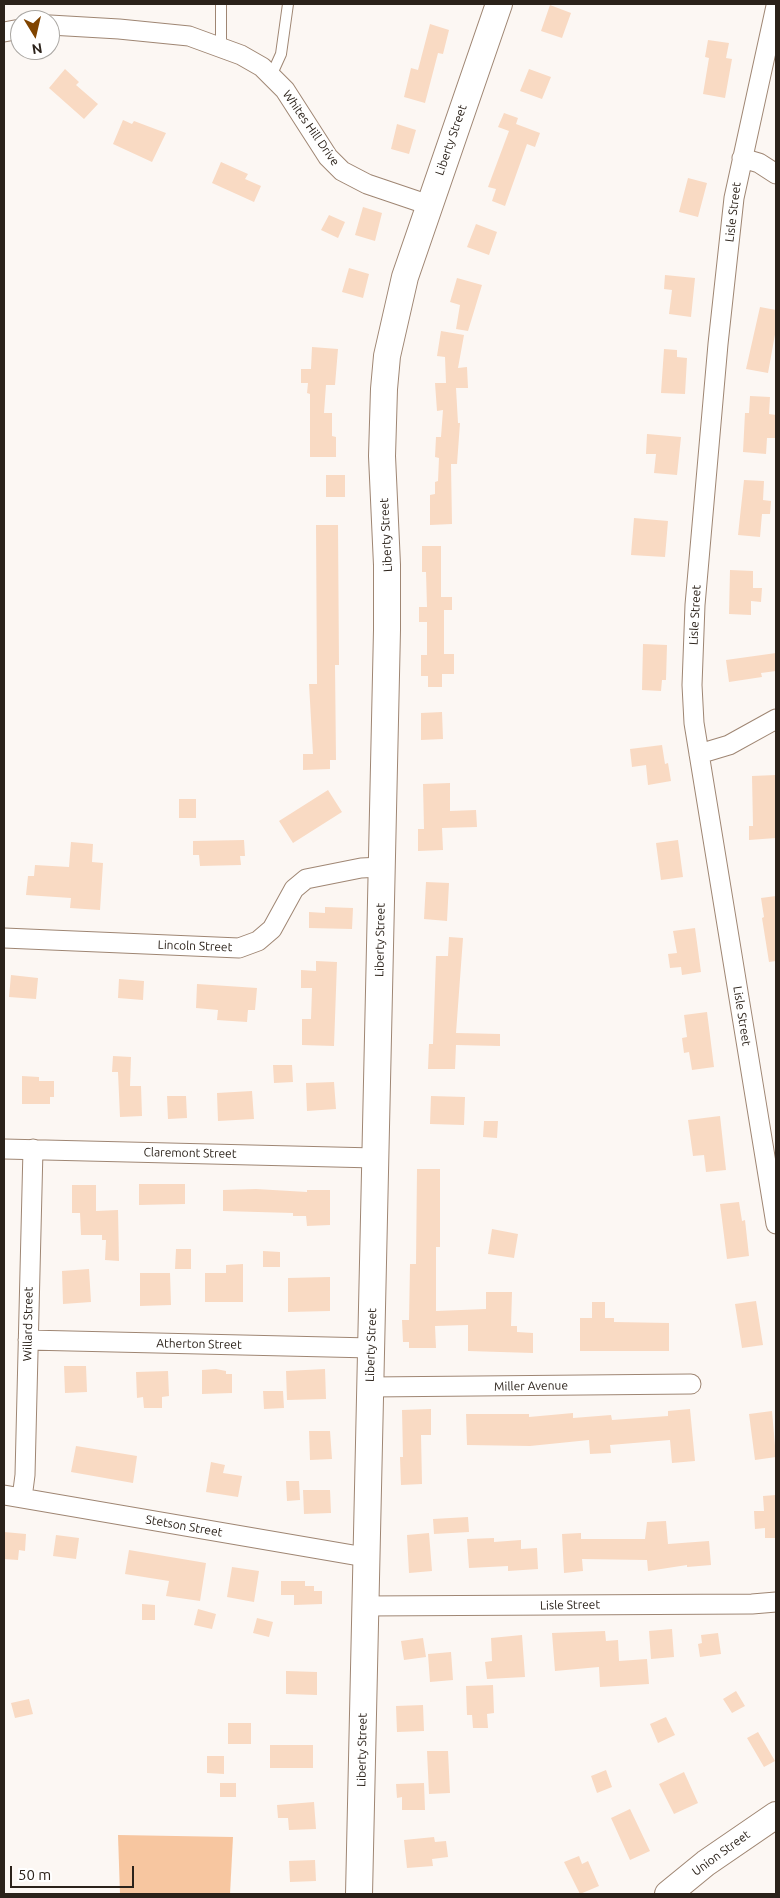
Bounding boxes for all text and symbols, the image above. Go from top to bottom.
north arrow [10,10,60,60]
text: N [31,40,44,58]
street label: Whites Hill Drive [280,87,342,169]
street label: Liberty Street [432,103,470,177]
street label: Lisle Street [722,181,744,243]
street label: Liberty Street [377,498,395,572]
street label: Lisle Street [686,585,704,645]
street label: Liberty Street [372,903,388,977]
street label: Lincoln Street [157,938,233,954]
street label: Lisle Street [730,985,754,1047]
street label: Claremont Street [143,1145,237,1161]
street label: Willard Street [20,1287,36,1361]
street label: Liberty Street [363,1308,379,1382]
street label: Atherton Street [156,1336,242,1352]
street label: Miller Avenue [494,1378,568,1394]
street label: Stetson Street [145,1512,223,1540]
street label: Lisle Street [540,1597,600,1613]
street label: Liberty Street [354,1713,370,1787]
street label: Union Street [689,1827,753,1879]
scale bar [12,1856,136,1888]
text: 50 m [18,1866,51,1883]

